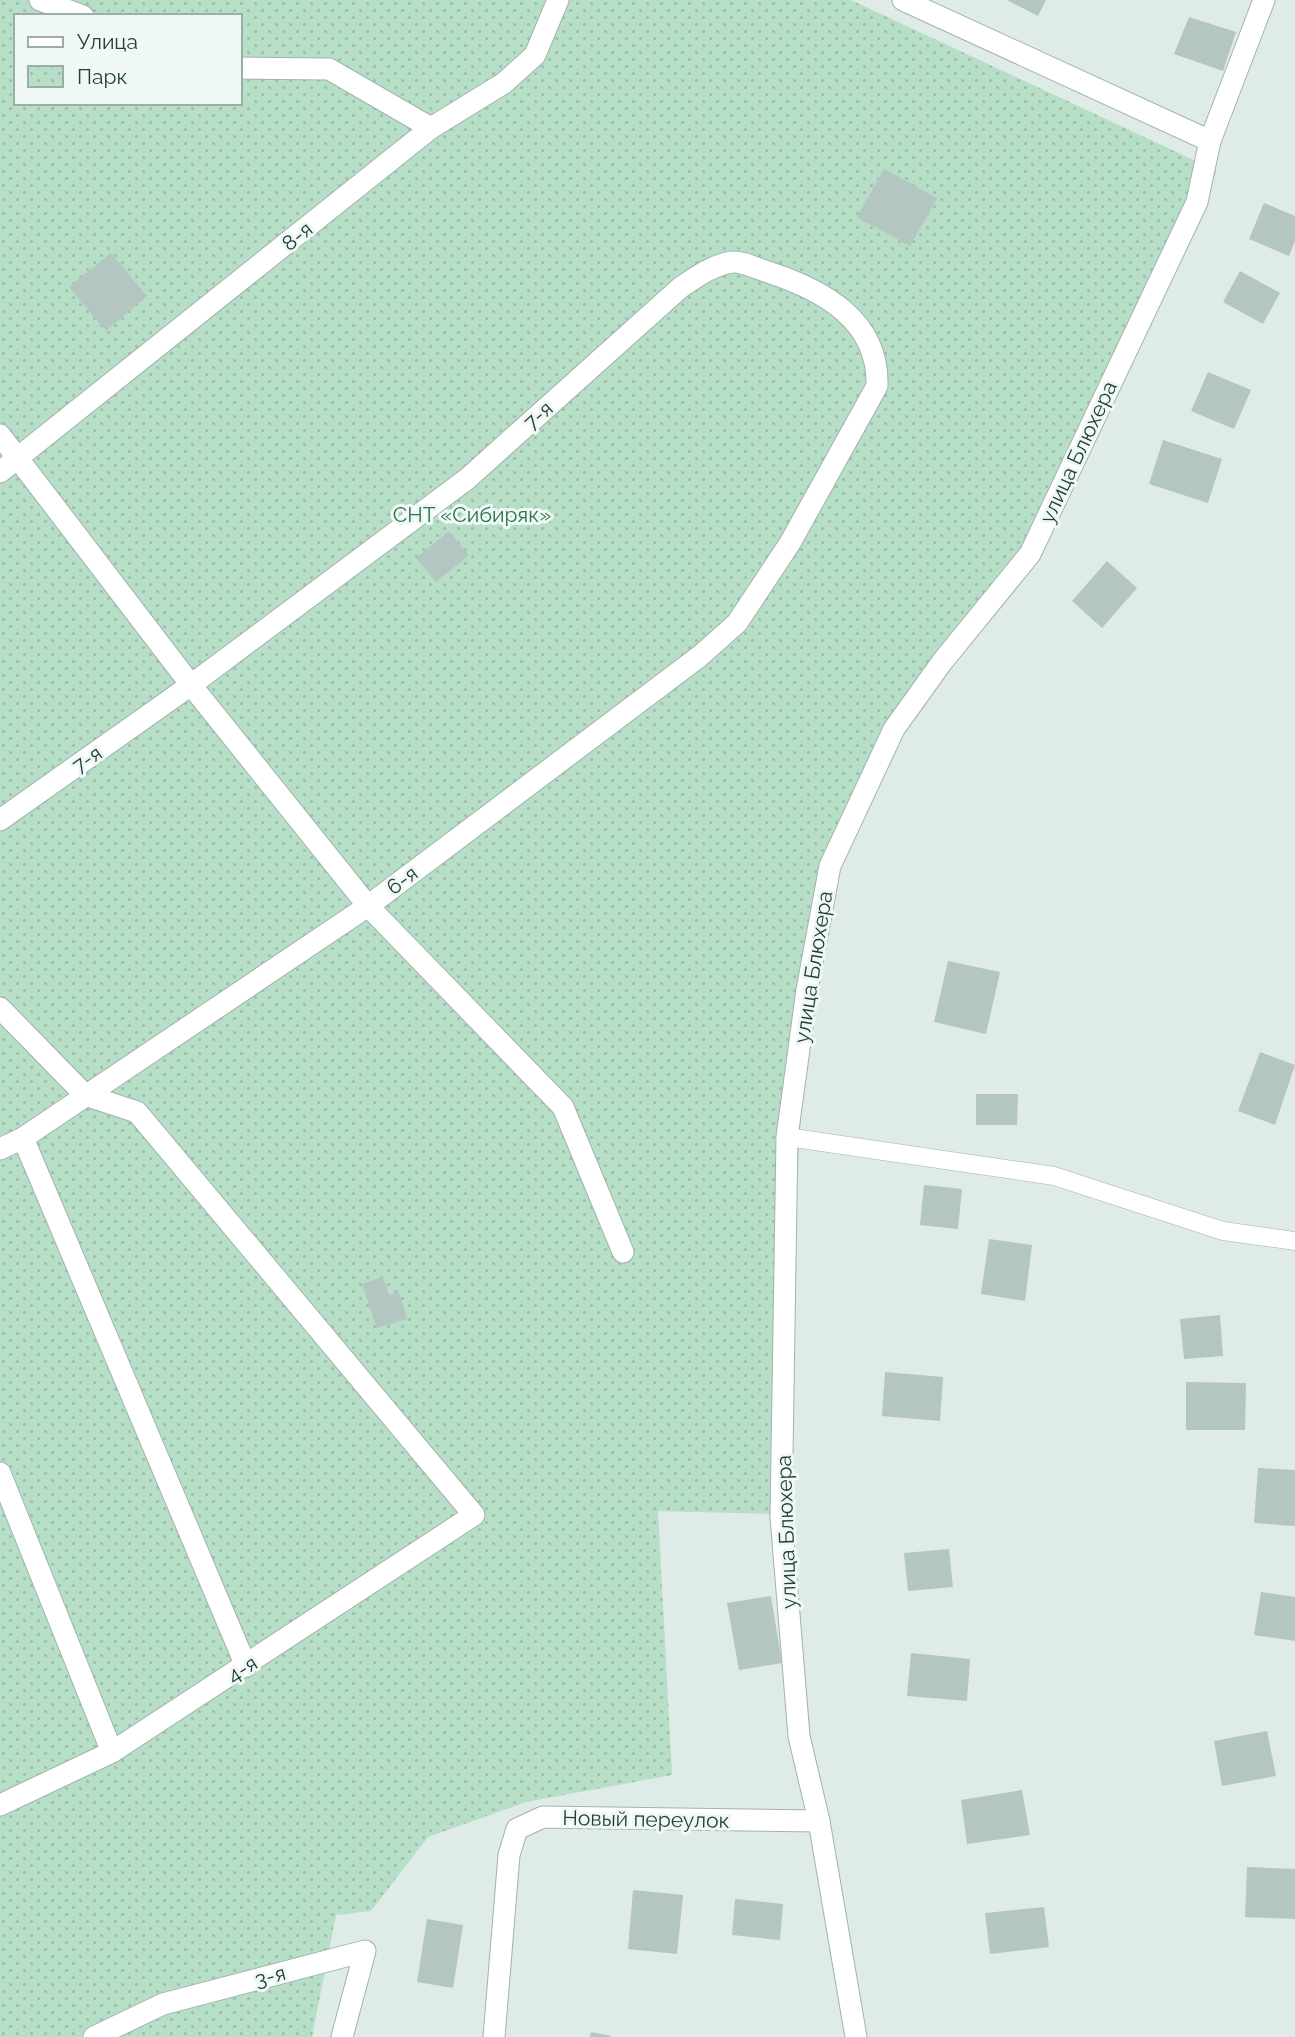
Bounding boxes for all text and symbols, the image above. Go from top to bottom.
legend [14,14,242,105]
text: Улица [77,29,138,54]
text: Парк [77,64,127,89]
street label: 8-я [277,216,317,256]
street label: улица Блюхера [1034,377,1122,527]
street label: 7-я [518,396,558,434]
park label: СНТ «Сибиряк» [393,502,551,527]
street label: 7-я [67,740,107,778]
street label: 6-я [382,860,422,900]
street label: улица Блюхера [789,889,837,1045]
street label: улица Блюхера [771,1455,801,1609]
street label: 4-я [222,1650,262,1688]
street label: Новый переулок [562,1805,730,1833]
street label: 3-я [252,1960,288,1992]

